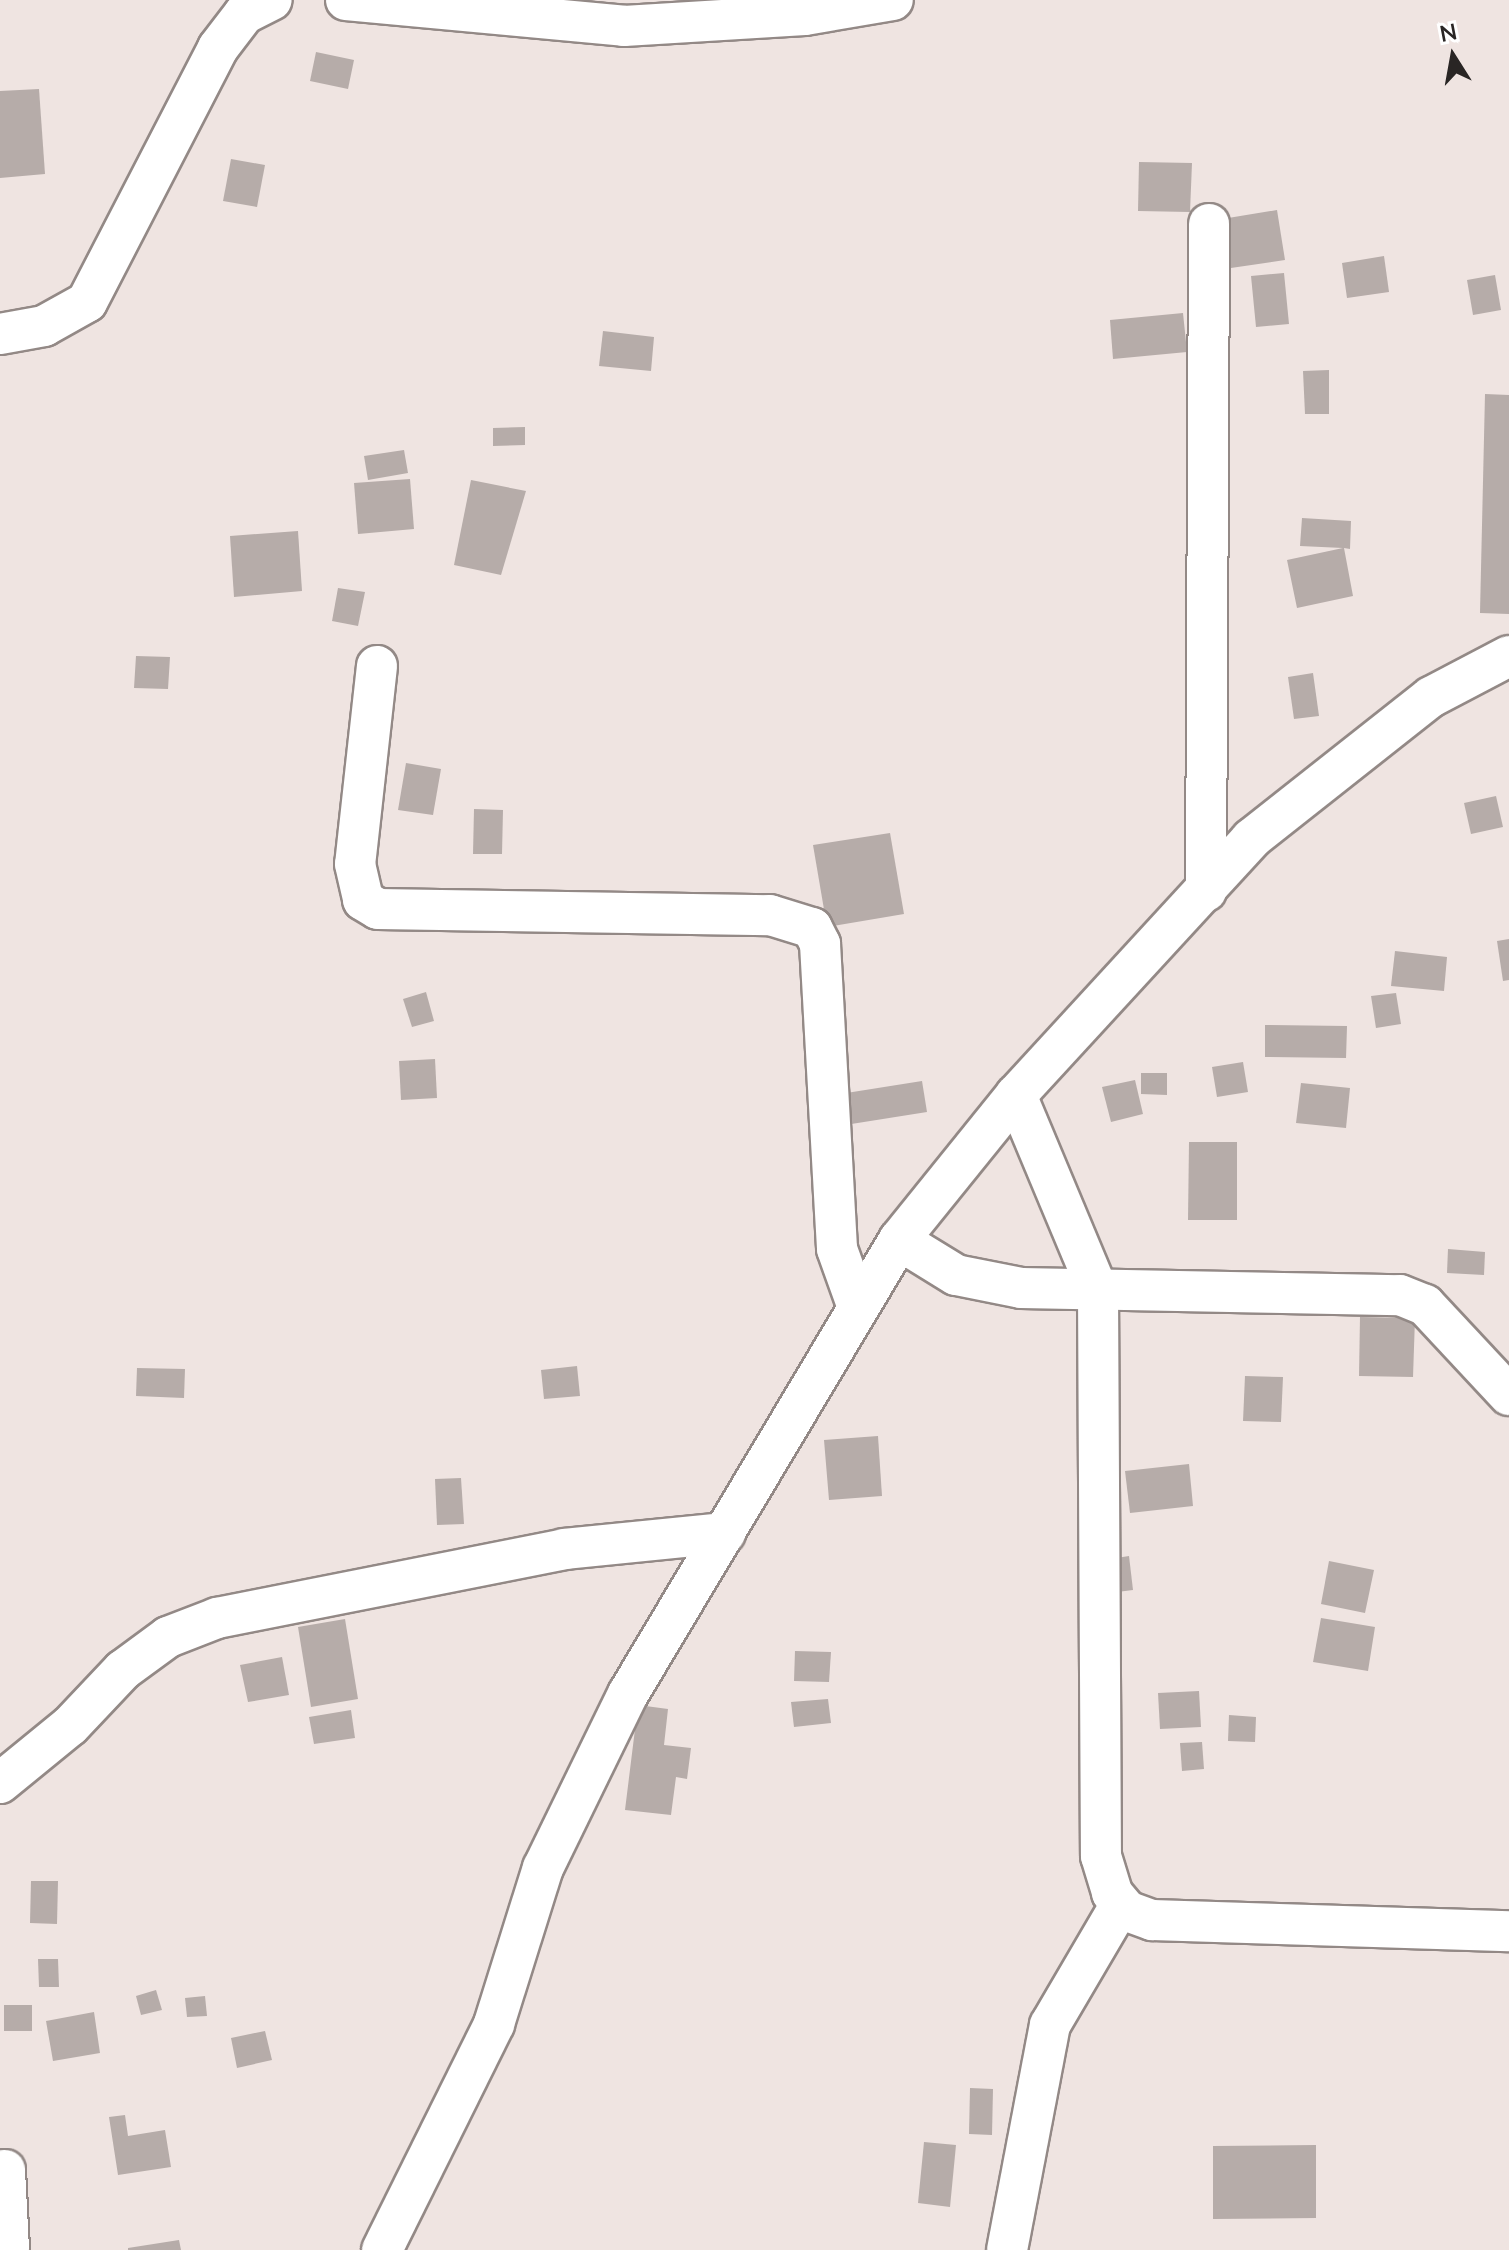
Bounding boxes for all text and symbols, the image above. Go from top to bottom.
north arrow [1413,16,1493,96]
text: N [1437,17,1459,47]

